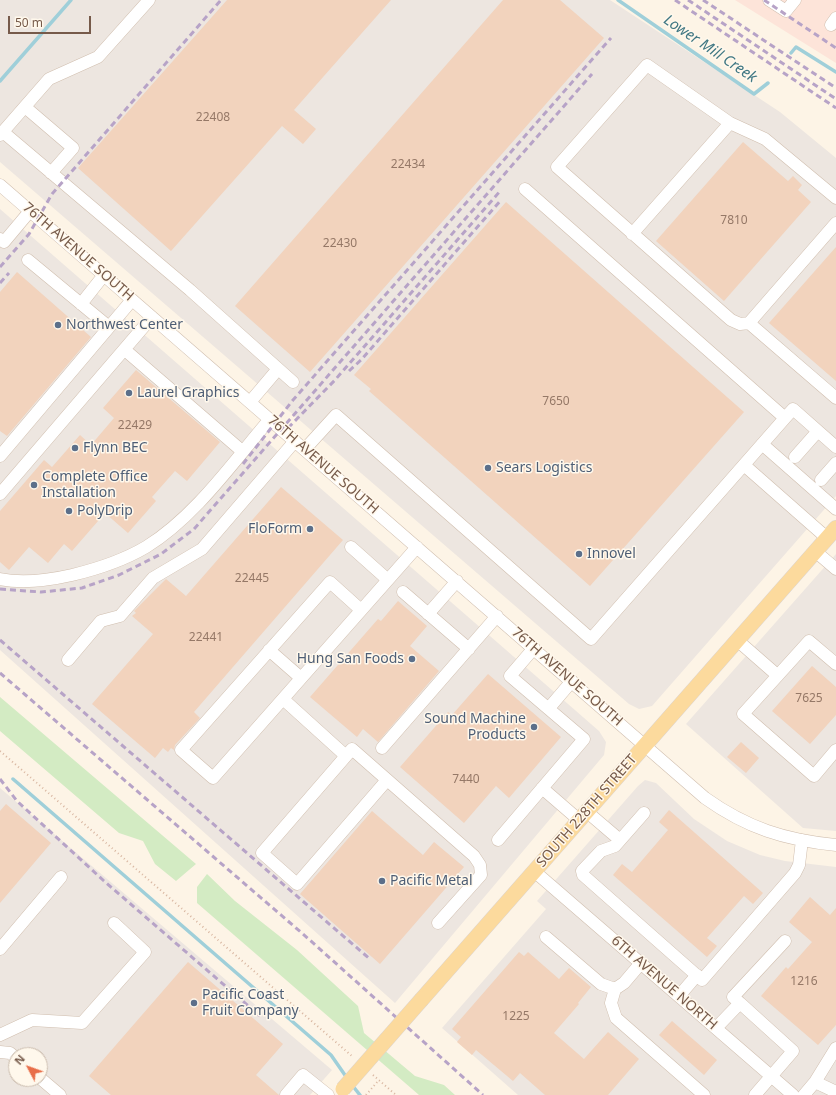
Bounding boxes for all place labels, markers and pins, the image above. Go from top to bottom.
place label: Northwest Center [66,317,183,333]
marker: Northwest Center [53,320,63,330]
place label: Laurel Graphics [137,385,239,401]
marker: Laurel Graphics [124,388,134,398]
place label: Flynn BEC [83,440,148,456]
marker: Flynn BEC [70,443,80,453]
place label: Sears Logistics [496,460,592,476]
marker: Sears Logistics [483,463,493,473]
place label: Complete Office Installation [42,469,148,502]
marker: Complete Office Installation [29,480,39,490]
place label: PolyDrip [77,503,133,519]
marker: PolyDrip [64,506,74,516]
place label: FloForm [248,521,302,537]
marker: FloForm [305,524,315,534]
place label: Innovel [587,546,636,562]
marker: Innovel [574,549,584,559]
place label: Hung San Foods [297,651,404,667]
marker: Hung San Foods [407,654,417,664]
place label: Sound Machine Products [424,711,526,744]
marker: Sound Machine Products [529,722,539,732]
place label: Pacific Metal [390,873,473,889]
marker: Pacific Metal [377,876,387,886]
place label: Pacific Coast Fruit Company [202,987,299,1020]
marker: Pacific Coast Fruit Company [189,998,199,1008]

